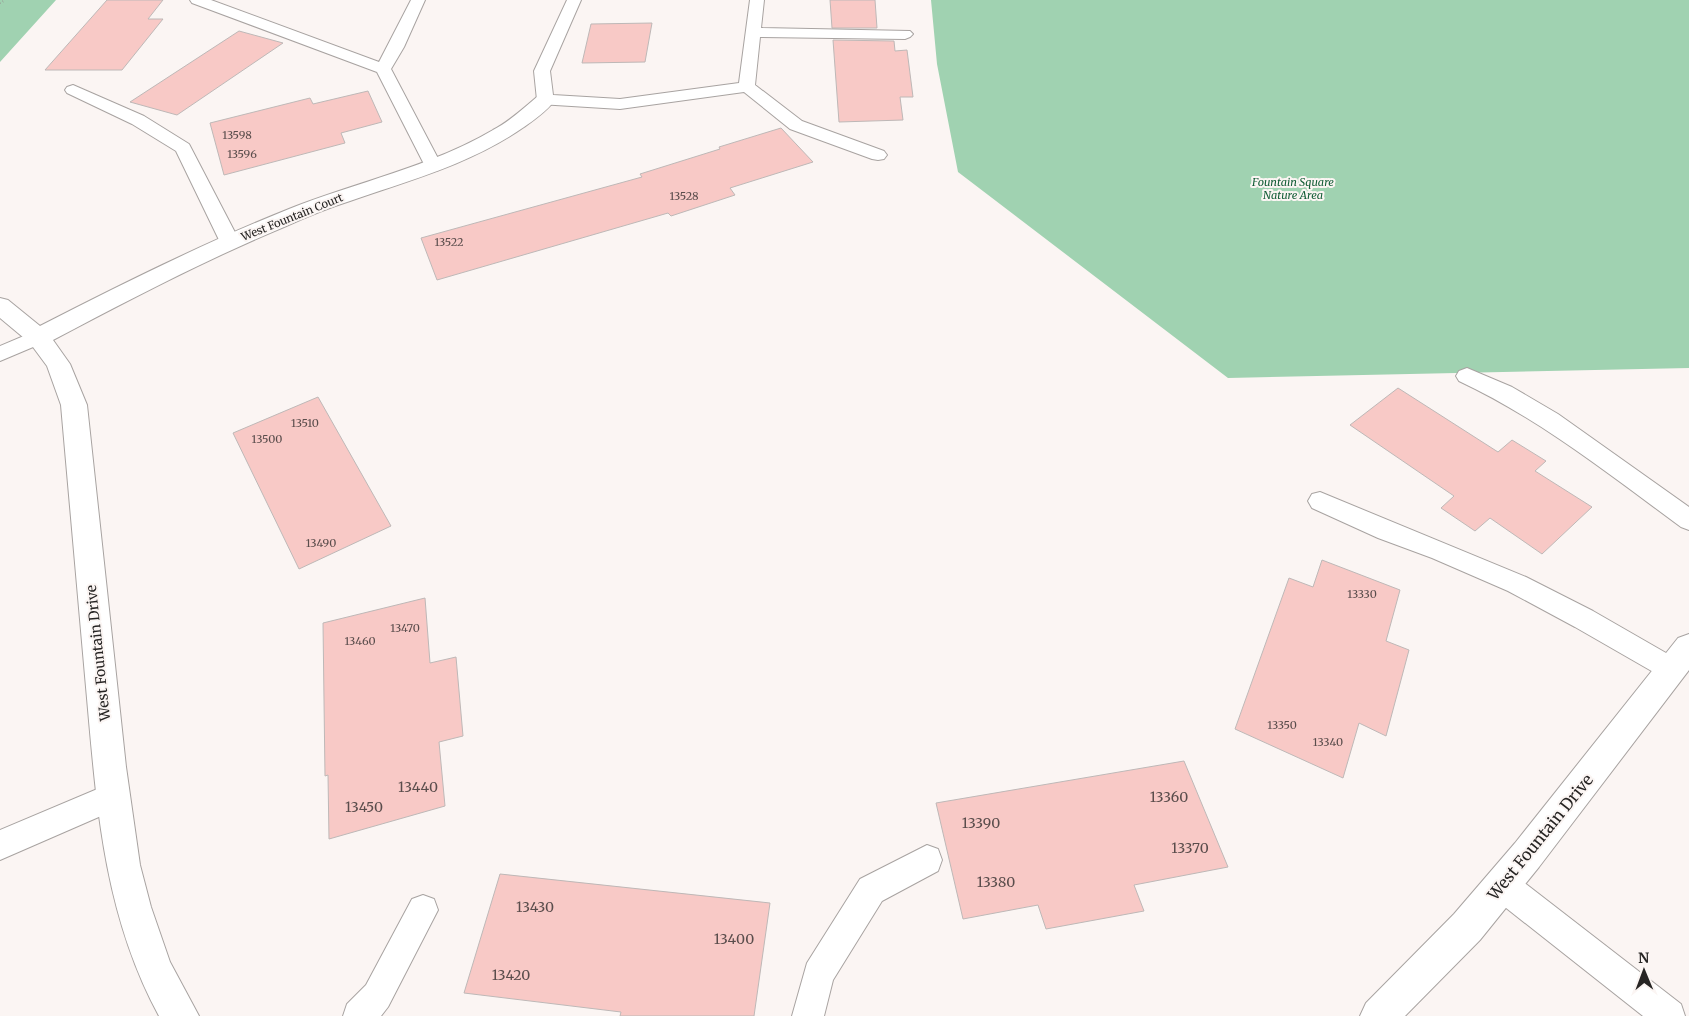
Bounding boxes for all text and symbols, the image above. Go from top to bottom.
house number: 13598 [222,128,252,142]
house number: 13596 [227,147,257,161]
park label: Fountain Square Nature Area [1251,175,1334,202]
house number: 13528 [669,189,699,203]
street label: West Fountain Court [238,190,346,244]
house number: 13522 [434,235,464,249]
house number: 13510 [291,416,319,430]
house number: 13500 [252,432,282,446]
house number: 13490 [306,536,336,550]
street label: West Fountain Drive [82,584,114,723]
house number: 13330 [1347,587,1377,601]
house number: 13470 [390,621,420,635]
house number: 13460 [344,634,376,648]
house number: 13350 [1267,718,1297,732]
house number: 13340 [1313,735,1343,749]
street label: West Fountain Drive [1482,770,1597,905]
house number: 13440 [398,778,438,796]
house number: 13360 [1150,788,1188,806]
house number: 13450 [345,798,383,816]
house number: 13390 [962,814,1000,832]
house number: 13370 [1171,839,1209,857]
house number: 13380 [977,873,1015,891]
house number: 13430 [516,898,554,916]
house number: 13400 [714,930,754,948]
north arrow [1619,946,1669,996]
text: N [1638,949,1649,967]
house number: 13420 [492,966,530,984]

